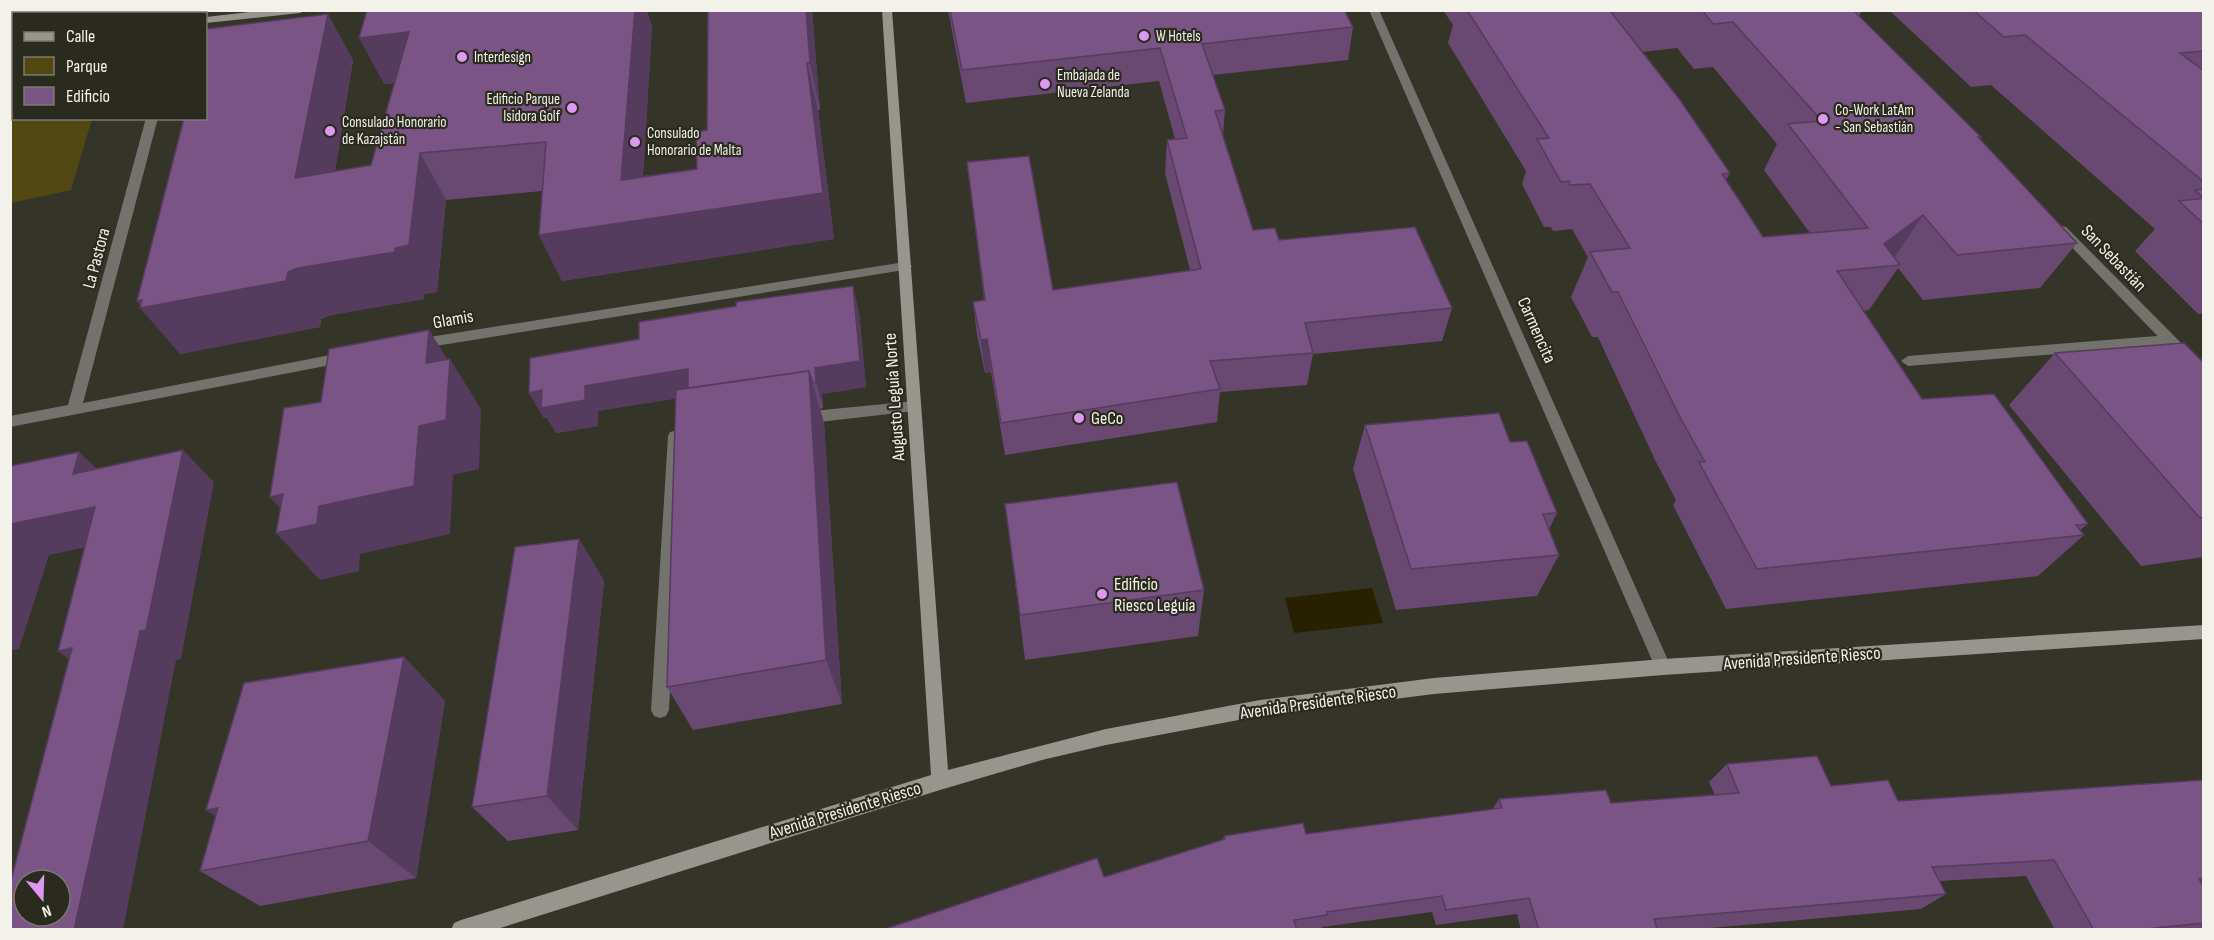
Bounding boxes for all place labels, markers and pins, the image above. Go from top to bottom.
place label: W Hotels [1156,27,1201,46]
marker: W Hotels [1137,29,1151,43]
place label: Interdesign [474,48,531,67]
marker: Interdesign [455,50,469,64]
place label: Embajada de Nueva Zelanda [1057,66,1130,102]
marker: Embajada de Nueva Zelanda [1038,77,1052,91]
place label: Edificio Parque Isidora Golf [486,90,561,126]
marker: Edificio Parque Isidora Golf [565,101,579,115]
place label: Co-Work LatAm - San Sebastián [1835,101,1914,137]
marker: Co-Work LatAm - San Sebastián [1816,112,1830,126]
place label: Consulado Honorario de Kazajstán [342,113,447,149]
marker: Consulado Honorario de Kazajstán [323,124,337,138]
place label: Consulado Honorario de Malta [647,124,742,160]
marker: Consulado Honorario de Malta [628,135,642,149]
place label: GeCo [1091,408,1123,429]
marker: GeCo [1072,411,1086,425]
place label: Edificio Riesco Leguía [1114,574,1196,616]
marker: Edificio Riesco Leguía [1095,587,1109,601]

